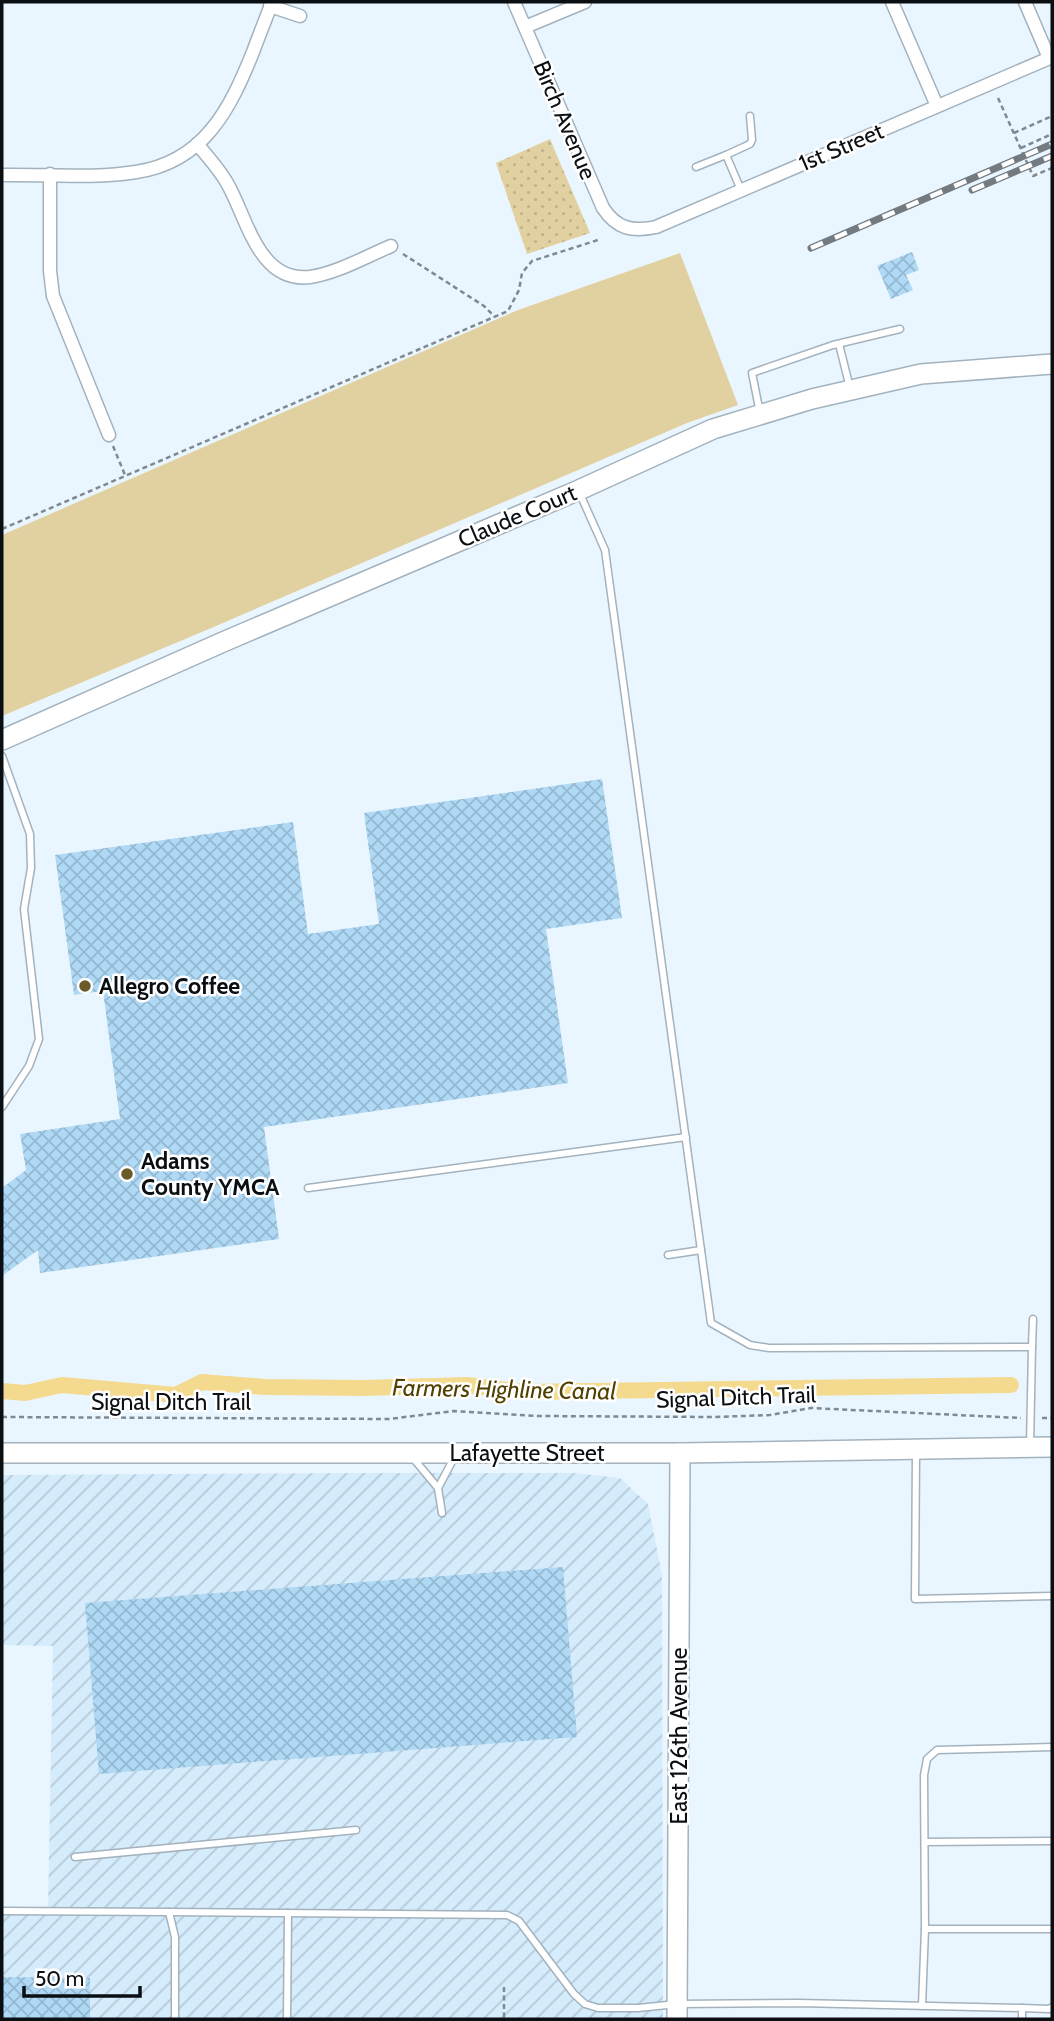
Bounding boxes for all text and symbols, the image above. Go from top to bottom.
street label: Birch Avenue [527,56,603,184]
street label: 1st Street [795,117,888,177]
street label: Claude Court [454,478,581,554]
place label: Allegro Coffee [99,972,240,1000]
marker: Allegro Coffee [77,978,93,994]
place label: Adams County YMCA [141,1147,280,1201]
marker: Adams County YMCA [119,1166,135,1182]
water label: Farmers Highline Canal [392,1373,617,1405]
street label: Signal Ditch Trail [656,1380,817,1414]
street label: Signal Ditch Trail [91,1388,252,1416]
street label: Lafayette Street [449,1439,605,1467]
street label: East 126th Avenue [665,1647,693,1825]
scale bar [24,1954,140,1998]
text: 50 m [35,1966,84,1991]

